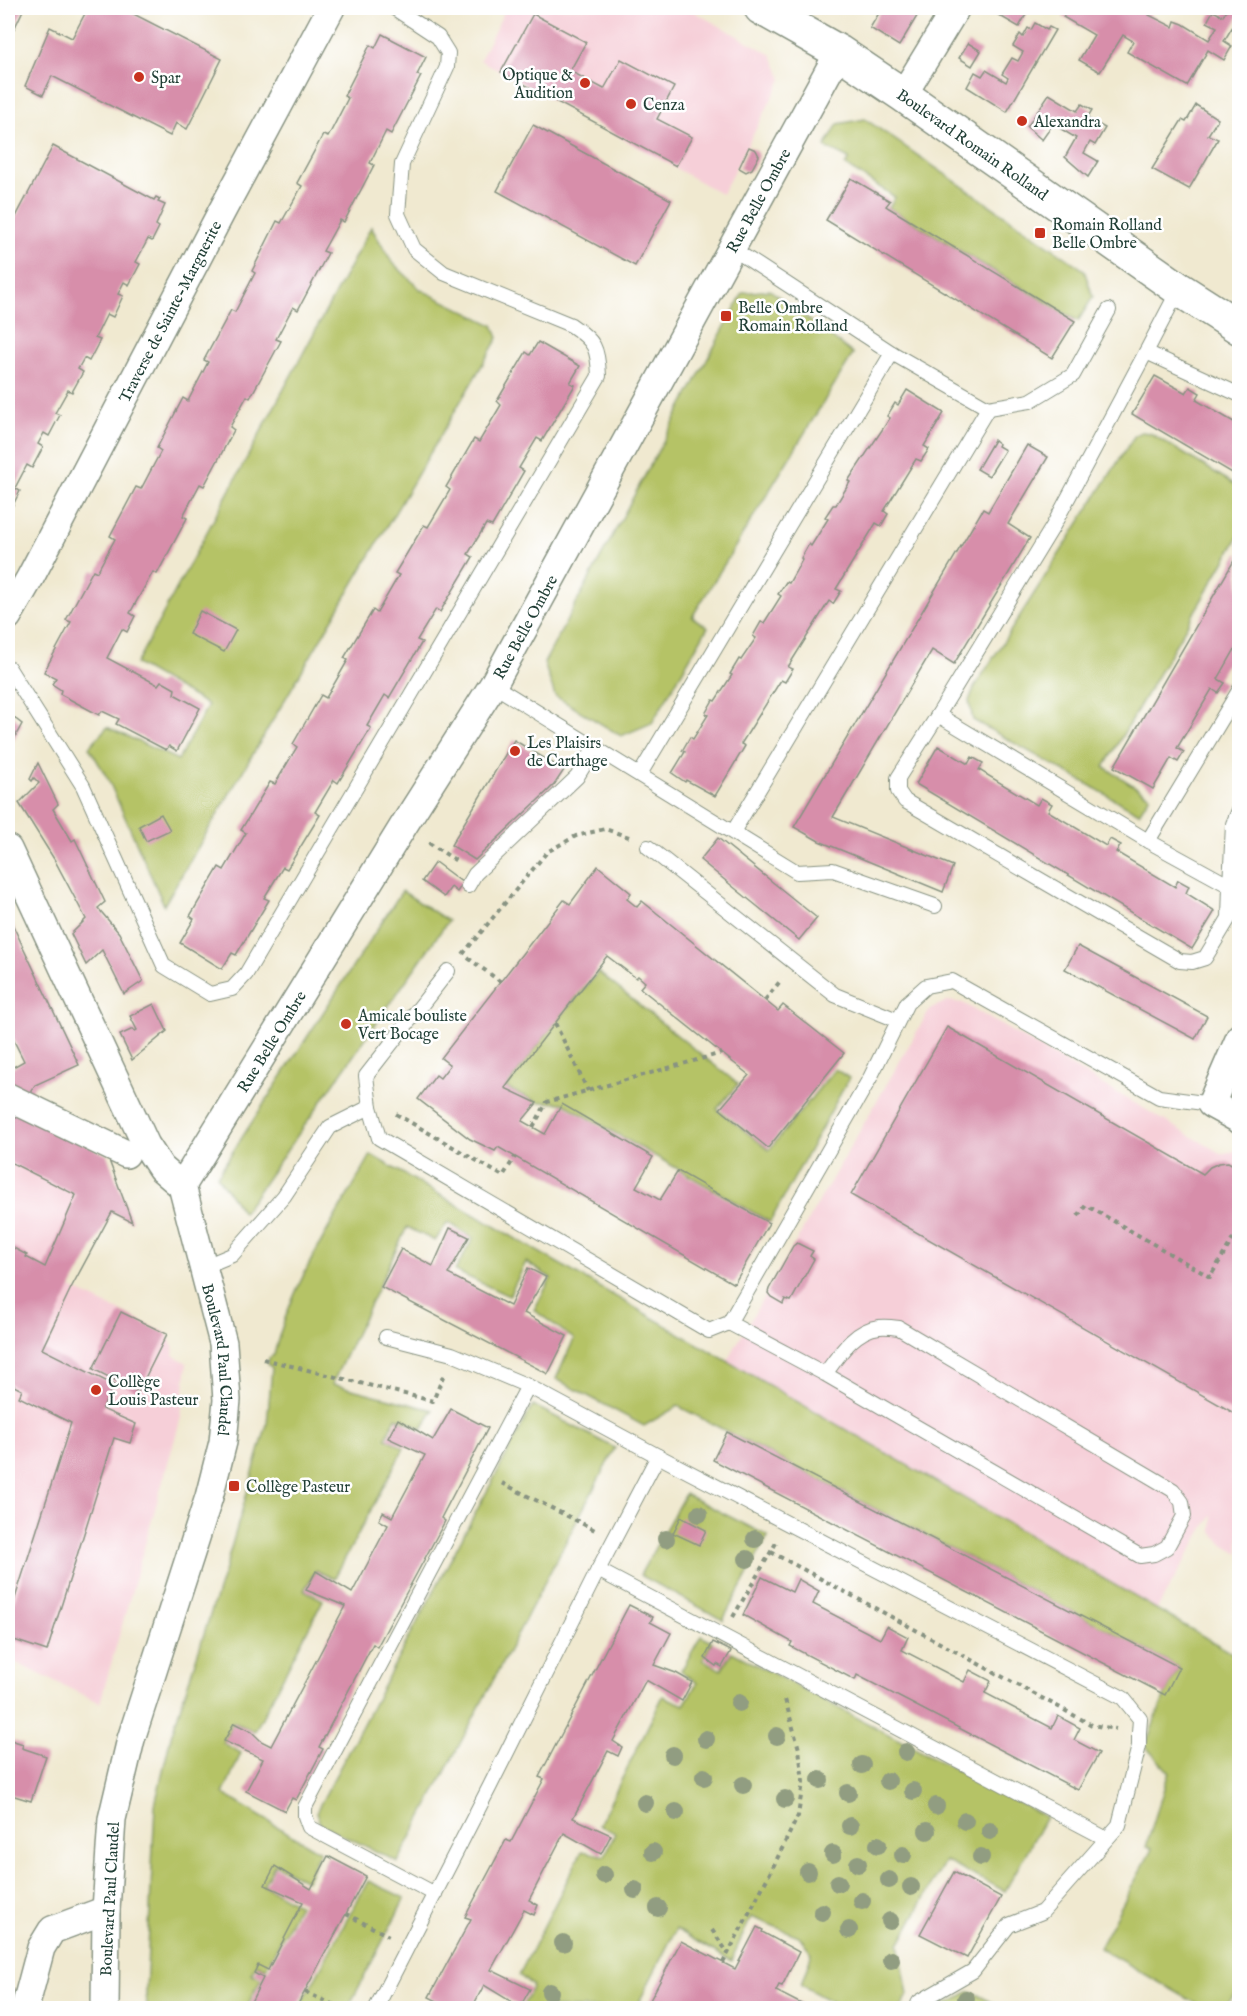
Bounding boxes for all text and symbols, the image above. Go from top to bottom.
place label: Optique & Audition [502,66,573,104]
place label: Spar [151,69,181,89]
marker: Spar [132,70,146,84]
marker: Optique & Audition [578,76,592,90]
street label: Boulevard Romain Rolland [892,86,1052,206]
place label: Cenza [643,96,685,116]
marker: Cenza [624,97,638,111]
place label: Alexandra [1033,113,1101,133]
marker: Alexandra [1015,114,1029,128]
street label: Rue Belle Ombre [723,146,796,257]
place label: Romain Rolland Belle Ombre [1052,216,1162,254]
street label: Traverse de Sainte-Marguerite [116,218,227,406]
marker: Romain Rolland Belle Ombre [1033,226,1047,240]
place label: Belle Ombre Romain Rolland [738,299,848,337]
marker: Belle Ombre Romain Rolland [719,309,733,323]
street label: Rue Belle Ombre [490,572,563,683]
place label: Les Plaisirs de Carthage [527,734,608,772]
marker: Les Plaisirs de Carthage [508,744,522,758]
street label: Rue Belle Ombre [234,988,312,1097]
place label: Amicale bouliste Vert Bocage [357,1007,467,1045]
marker: Amicale bouliste Vert Bocage [339,1017,353,1031]
street label: Boulevard Paul Claudel [196,1282,235,1437]
place label: Collège Louis Pasteur [108,1373,199,1411]
marker: Collège Louis Pasteur [89,1383,103,1397]
place label: Collège Pasteur [246,1478,350,1498]
marker: Collège Pasteur [227,1479,241,1493]
street label: Boulevard Paul Claudel [97,1821,125,1977]

